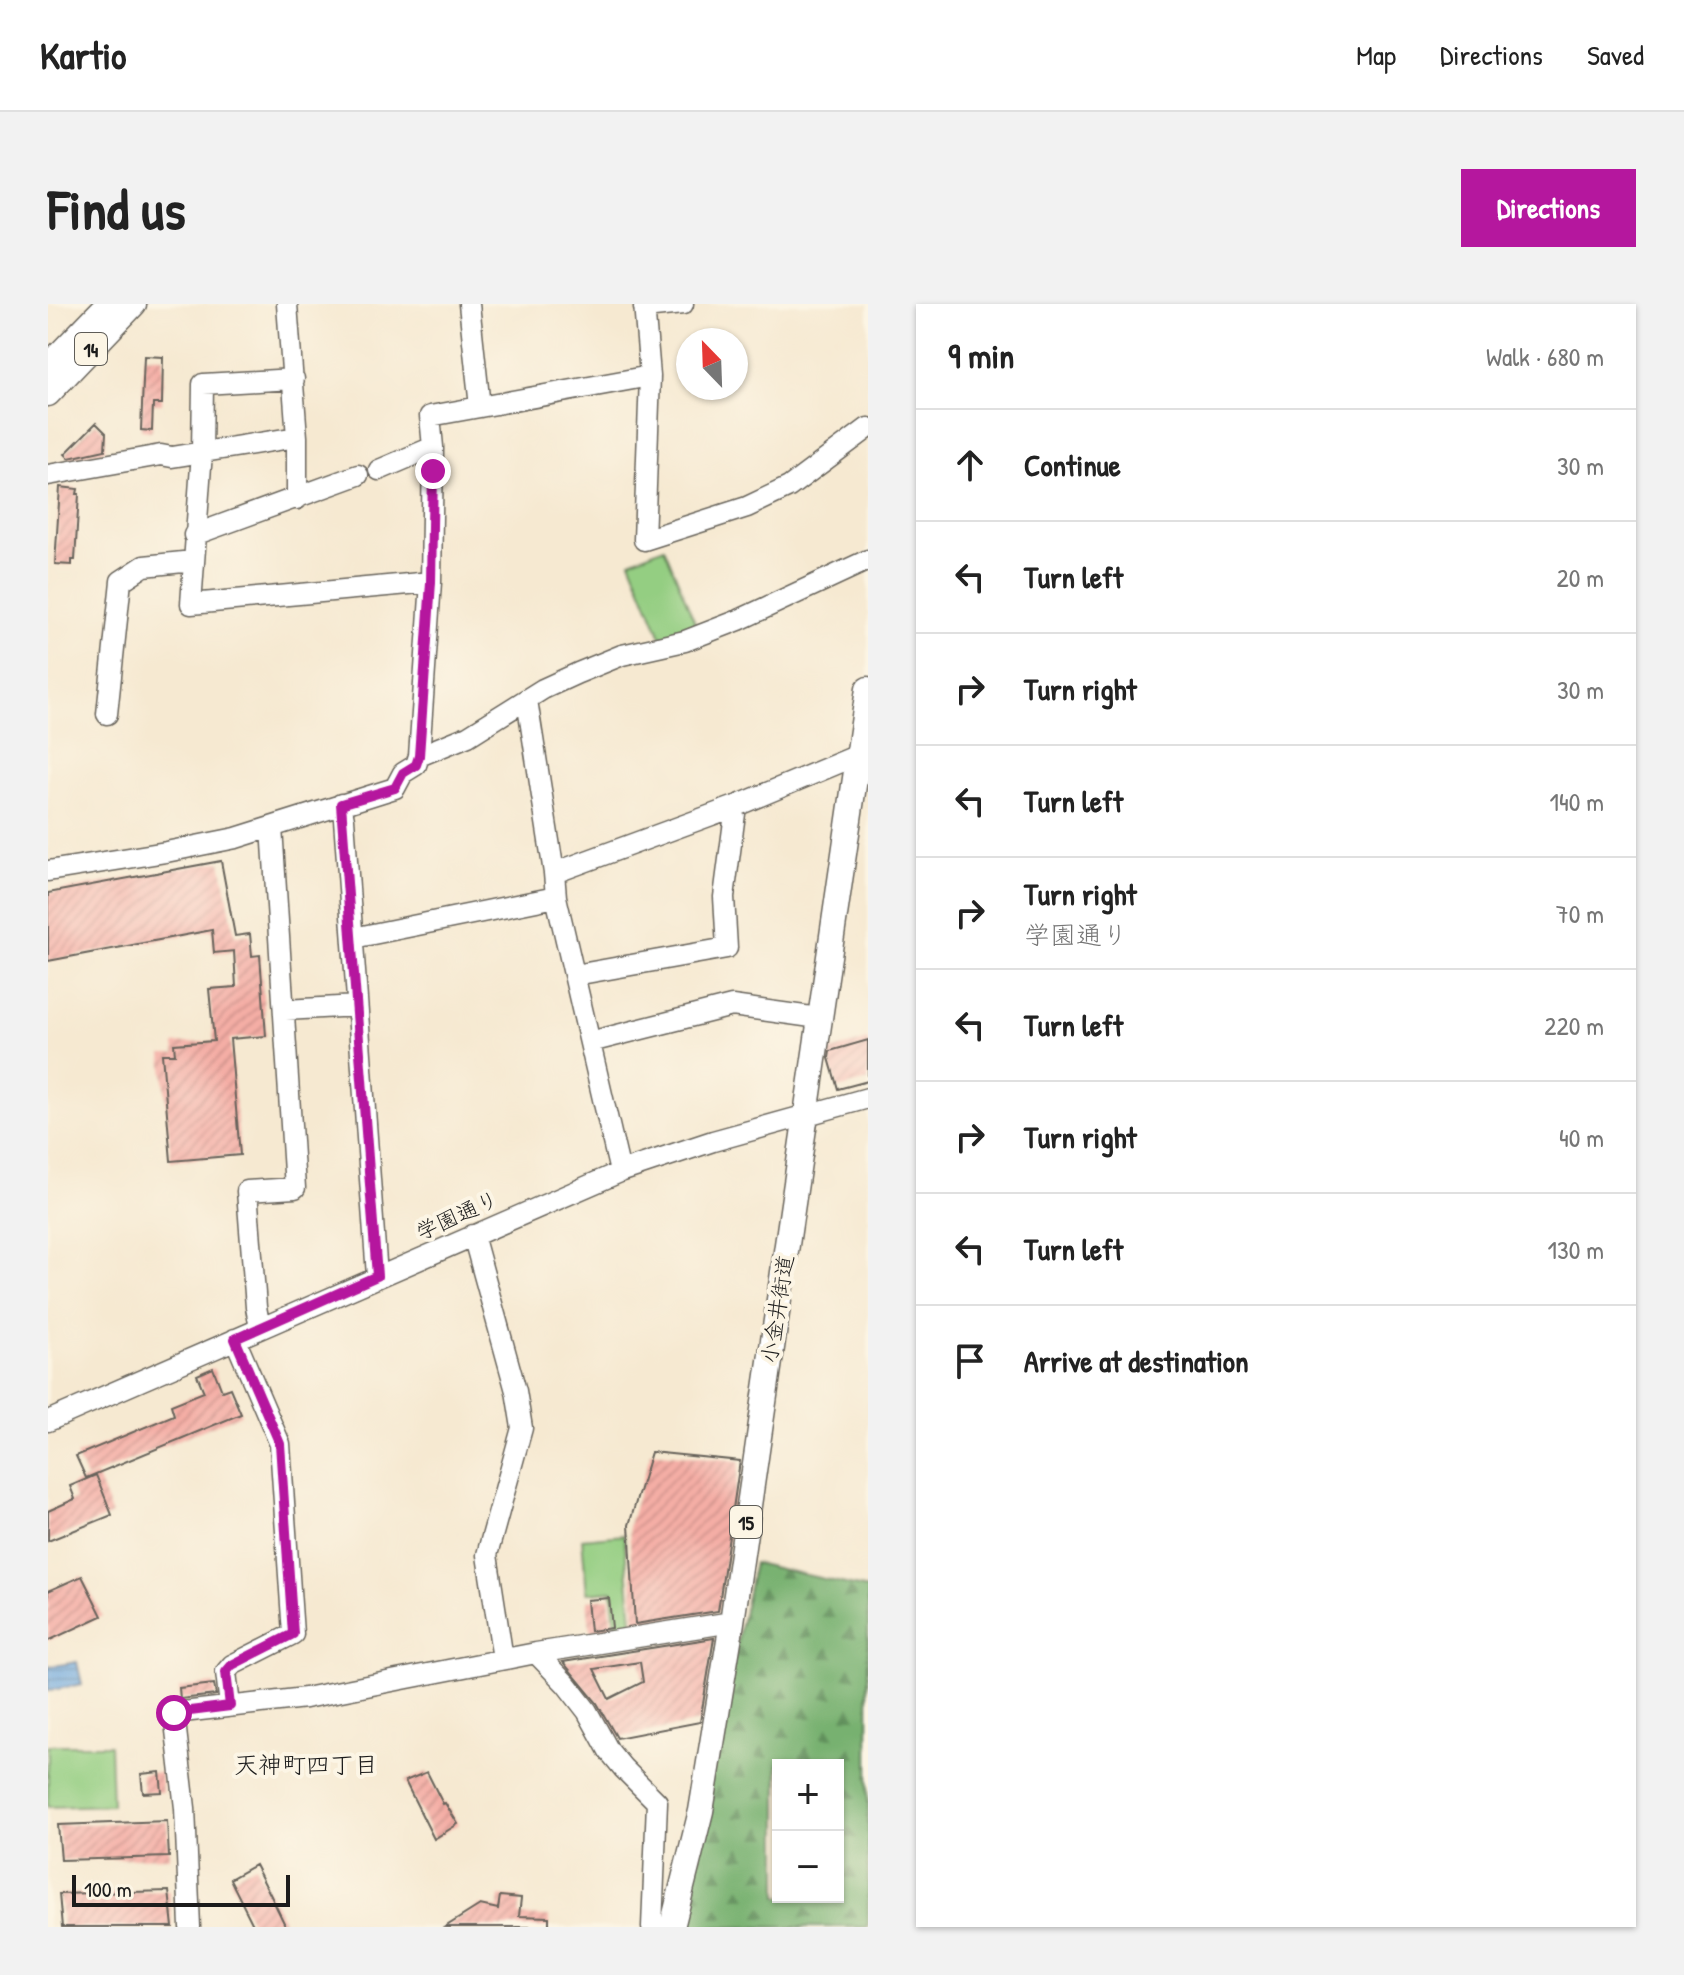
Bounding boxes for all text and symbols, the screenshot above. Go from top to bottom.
text: Kartio [40,29,126,81]
text: Map [1356,36,1396,74]
text: Directions [1440,36,1543,74]
text: Saved [1587,36,1644,74]
button: Directions [1461,169,1636,247]
text: Find us [48,171,186,246]
north arrow [676,328,748,400]
road number: 14 [75,333,107,365]
text: 9 min [948,333,1014,379]
text: Walk · 680 m [1486,339,1604,374]
icon: ahead [948,443,992,487]
text: Continue [1024,445,1121,485]
text: 30 m [1557,448,1604,483]
route end [415,453,451,489]
icon: left [948,555,992,599]
text: Turn left [1024,557,1123,597]
text: 20 m [1557,560,1604,595]
icon: right [948,667,992,711]
text: Turn right [1024,669,1137,709]
text: 30 m [1557,672,1604,707]
icon: left [948,779,992,823]
text: Turn left [1024,781,1123,821]
text: 140 m [1550,784,1604,819]
text: Turn right [1024,874,1137,914]
icon: right [948,891,992,935]
text: 70 m [1556,896,1604,931]
text: 学園通り [1024,917,1128,952]
icon: left [948,1003,992,1047]
text: Turn left [1024,1005,1123,1045]
text: 220 m [1544,1008,1604,1043]
icon: right [948,1115,992,1159]
text: Turn right [1024,1117,1137,1157]
text: 40 m [1559,1120,1604,1155]
street label: 学園通り [411,1183,503,1247]
icon: left [948,1227,992,1271]
text: Turn left [1024,1229,1123,1269]
text: 130 m [1548,1232,1604,1267]
street label: 小金井街道 [754,1252,800,1366]
icon: arrive [948,1339,992,1383]
text: Arrive at destination [1024,1341,1249,1381]
road number: 15 [730,1506,762,1538]
route start [156,1695,192,1731]
district label: 天神町四丁目 [234,1748,378,1780]
map controls [772,1759,844,1903]
button: + [772,1759,844,1831]
button: − [772,1831,844,1903]
scale bar [72,1871,290,1907]
text: 100 m [84,1874,132,1904]

